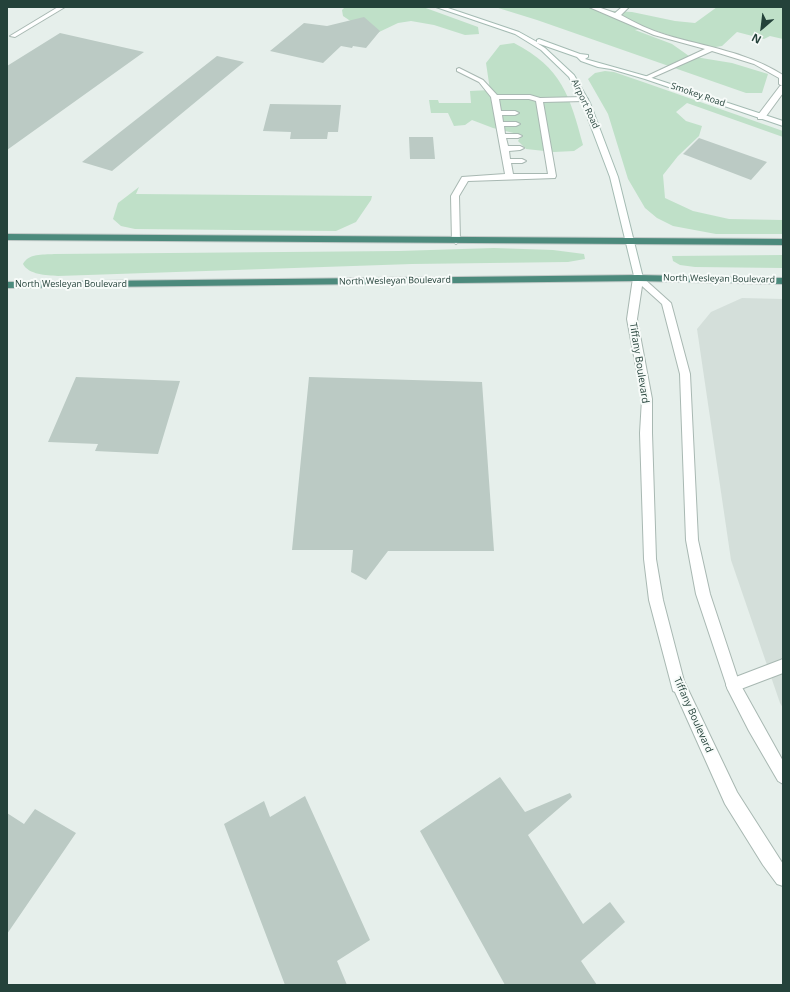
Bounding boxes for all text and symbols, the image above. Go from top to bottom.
north arrow [742,8,782,48]
text: N [749,30,764,48]
street label: Airport Road [569,78,601,130]
street label: Smokey Road [669,81,727,109]
street label: North Wesleyan Boulevard [663,273,775,285]
street label: North Wesleyan Boulevard [339,275,451,287]
street label: North Wesleyan Boulevard [15,279,127,289]
street label: Tiffany Boulevard [627,322,651,404]
street label: Tiffany Boulevard [671,675,715,755]

